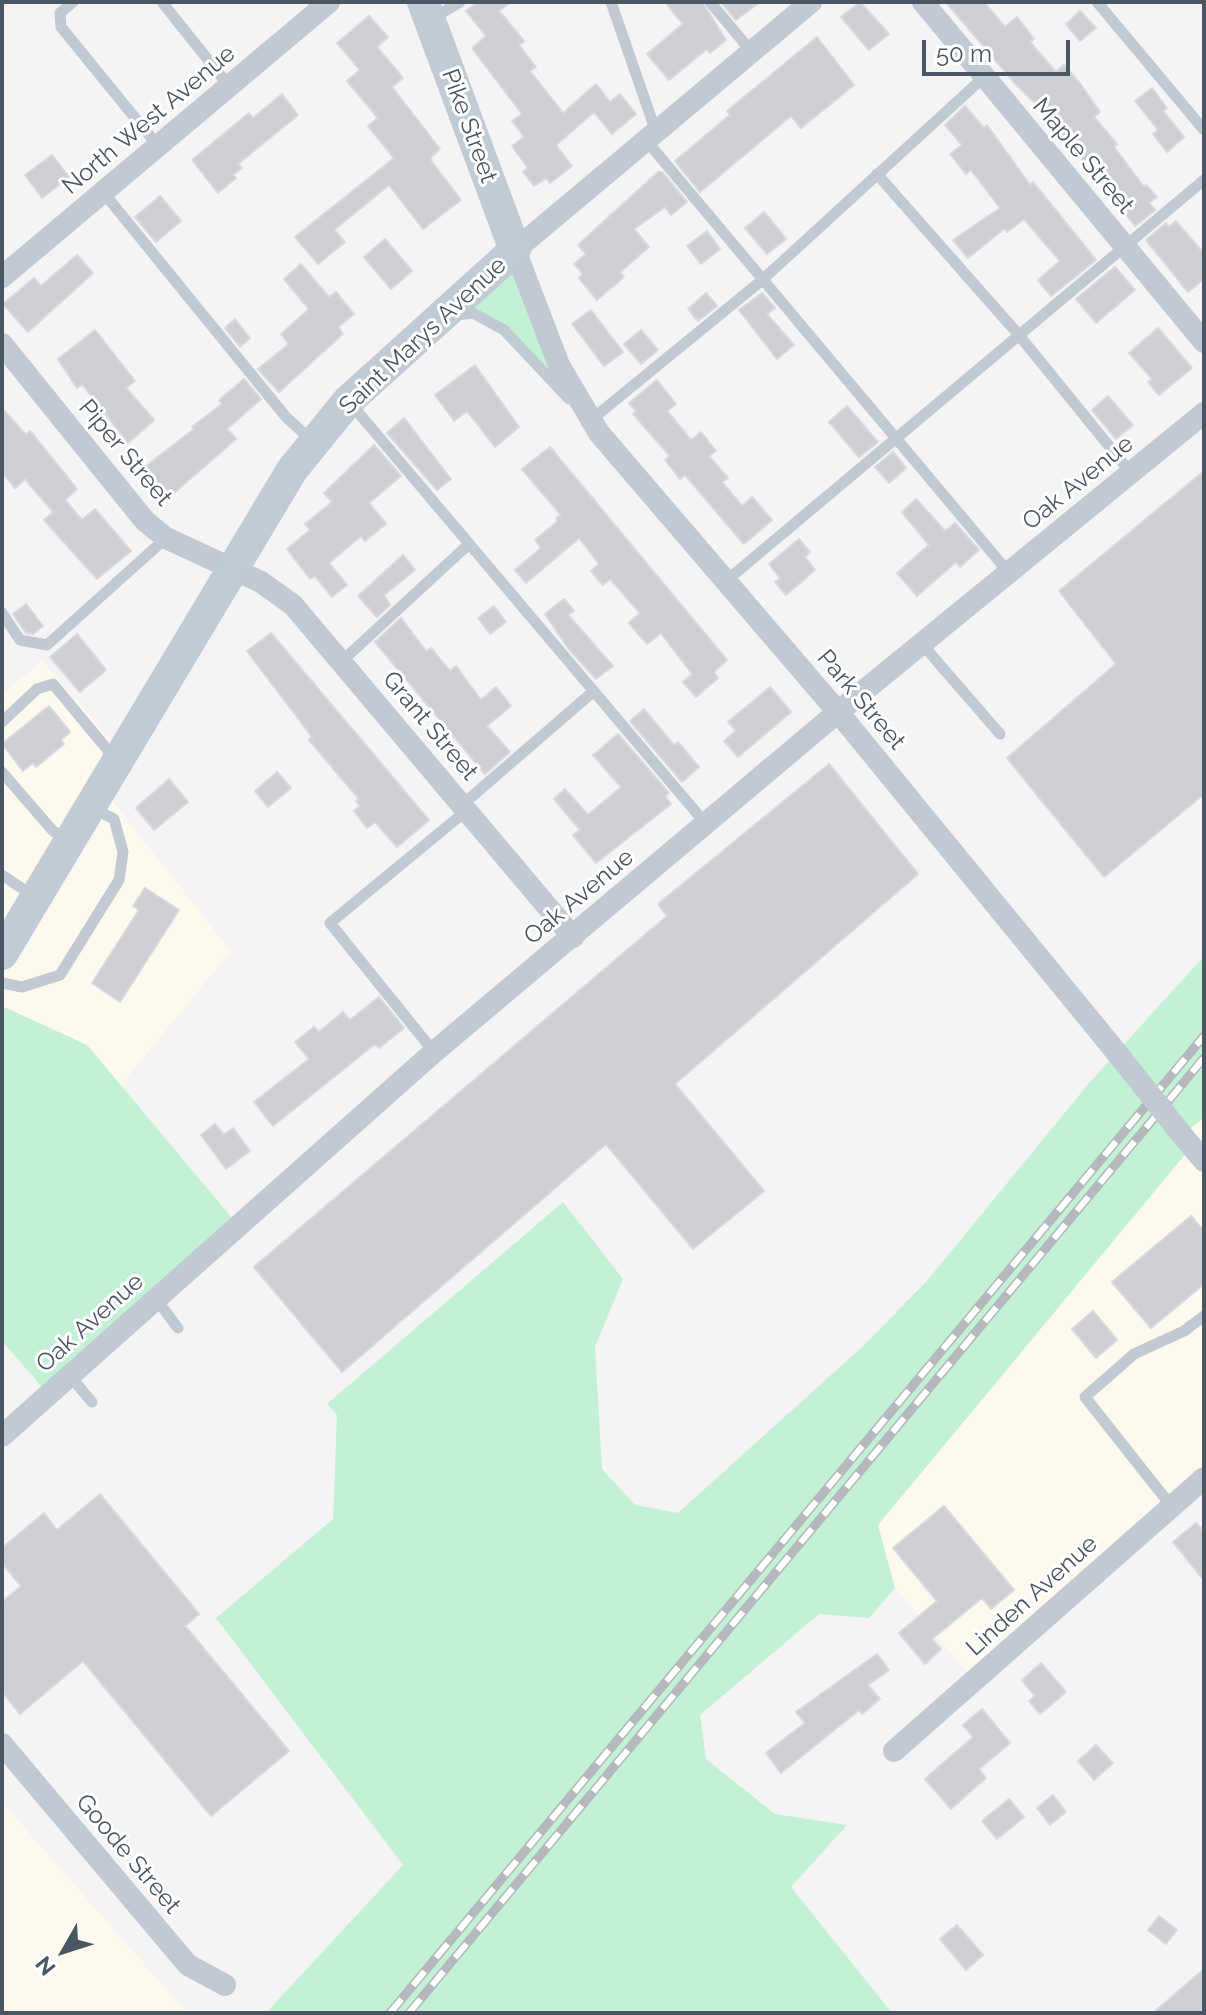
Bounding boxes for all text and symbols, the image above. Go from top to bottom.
scale bar [926,24,1074,74]
street label: North West Avenue [57,39,241,201]
text: 50 m [936,39,992,68]
street label: Pike Street [435,65,503,187]
street label: Maple Street [1026,92,1140,220]
street label: Saint Marys Avenue [333,251,513,421]
street label: Piper Street [72,394,178,512]
street label: Oak Avenue [1017,430,1139,536]
street label: Park Street [811,644,911,756]
street label: Grant Street [376,666,484,786]
street label: Oak Avenue [518,843,640,951]
street label: Oak Avenue [31,1267,149,1379]
street label: Linden Avenue [960,1530,1104,1662]
street label: Goode Street [70,1788,186,1920]
north arrow [24,1911,104,1991]
text: N [30,1951,61,1981]

